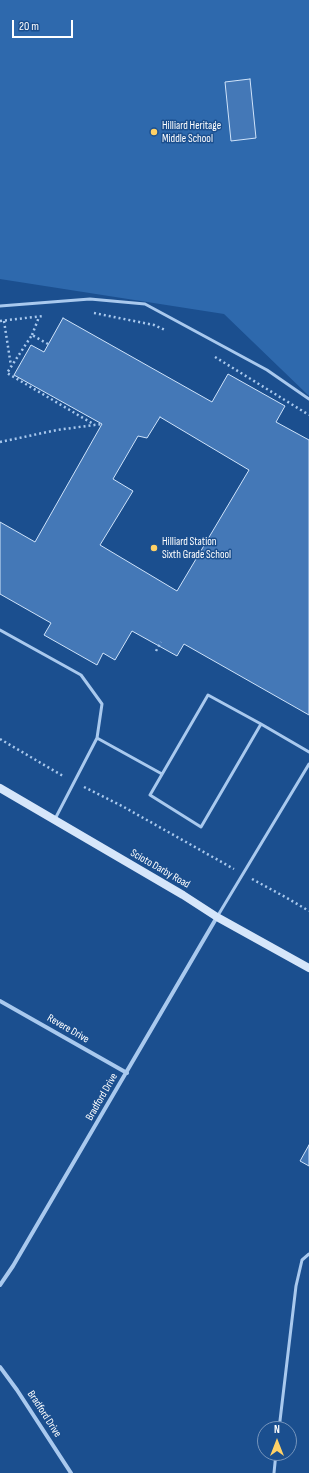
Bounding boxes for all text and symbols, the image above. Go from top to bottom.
scale bar [14,12,75,38]
text: 20 m [19,19,39,34]
place label: Hilliard Heritage Middle School [162,119,221,145]
marker: Hilliard Heritage Middle School [149,127,159,137]
place label: Hilliard Station Sixth Grade School [162,535,231,561]
marker: Hilliard Station Sixth Grade School [149,543,159,553]
street label: Scioto Darby Road [128,847,192,891]
street label: Revere Drive [45,1012,91,1046]
street label: Bradford Drive [83,1071,121,1123]
street label: Bradford Drive [24,1388,64,1440]
north arrow [257,1421,297,1461]
text: N [274,1423,280,1436]

